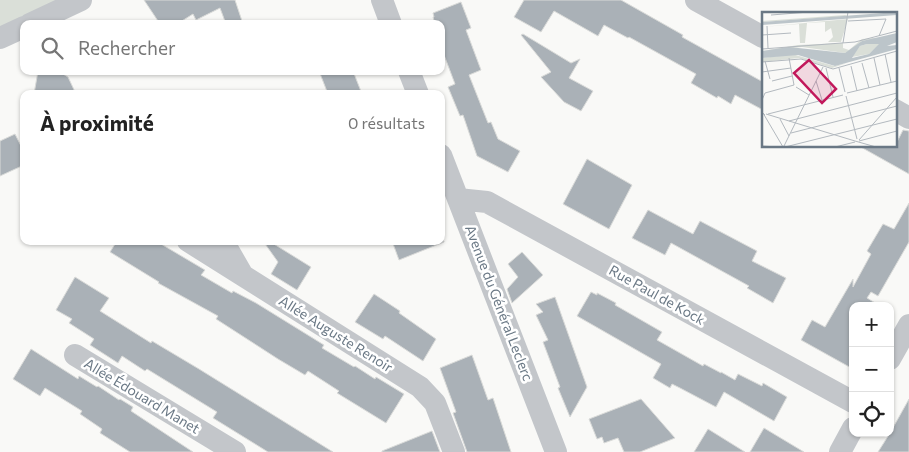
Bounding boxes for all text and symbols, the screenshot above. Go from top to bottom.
inset map [762,12,896,148]
search box [20,20,445,75]
icon: search [38,34,66,62]
text: Rechercher [78,36,176,59]
text: À proximité [40,110,154,135]
text: 0 résultats [348,113,425,132]
street label: Avenue du Général Leclerc [462,222,537,383]
street label: Rue Paul de Kock [606,261,709,328]
street label: Allée Auguste Renoir [276,292,397,376]
map controls [849,302,894,437]
button: + [849,302,894,347]
button: − [849,347,894,392]
street label: Allée Édouard Manet [81,354,203,437]
button: locate [849,392,894,437]

